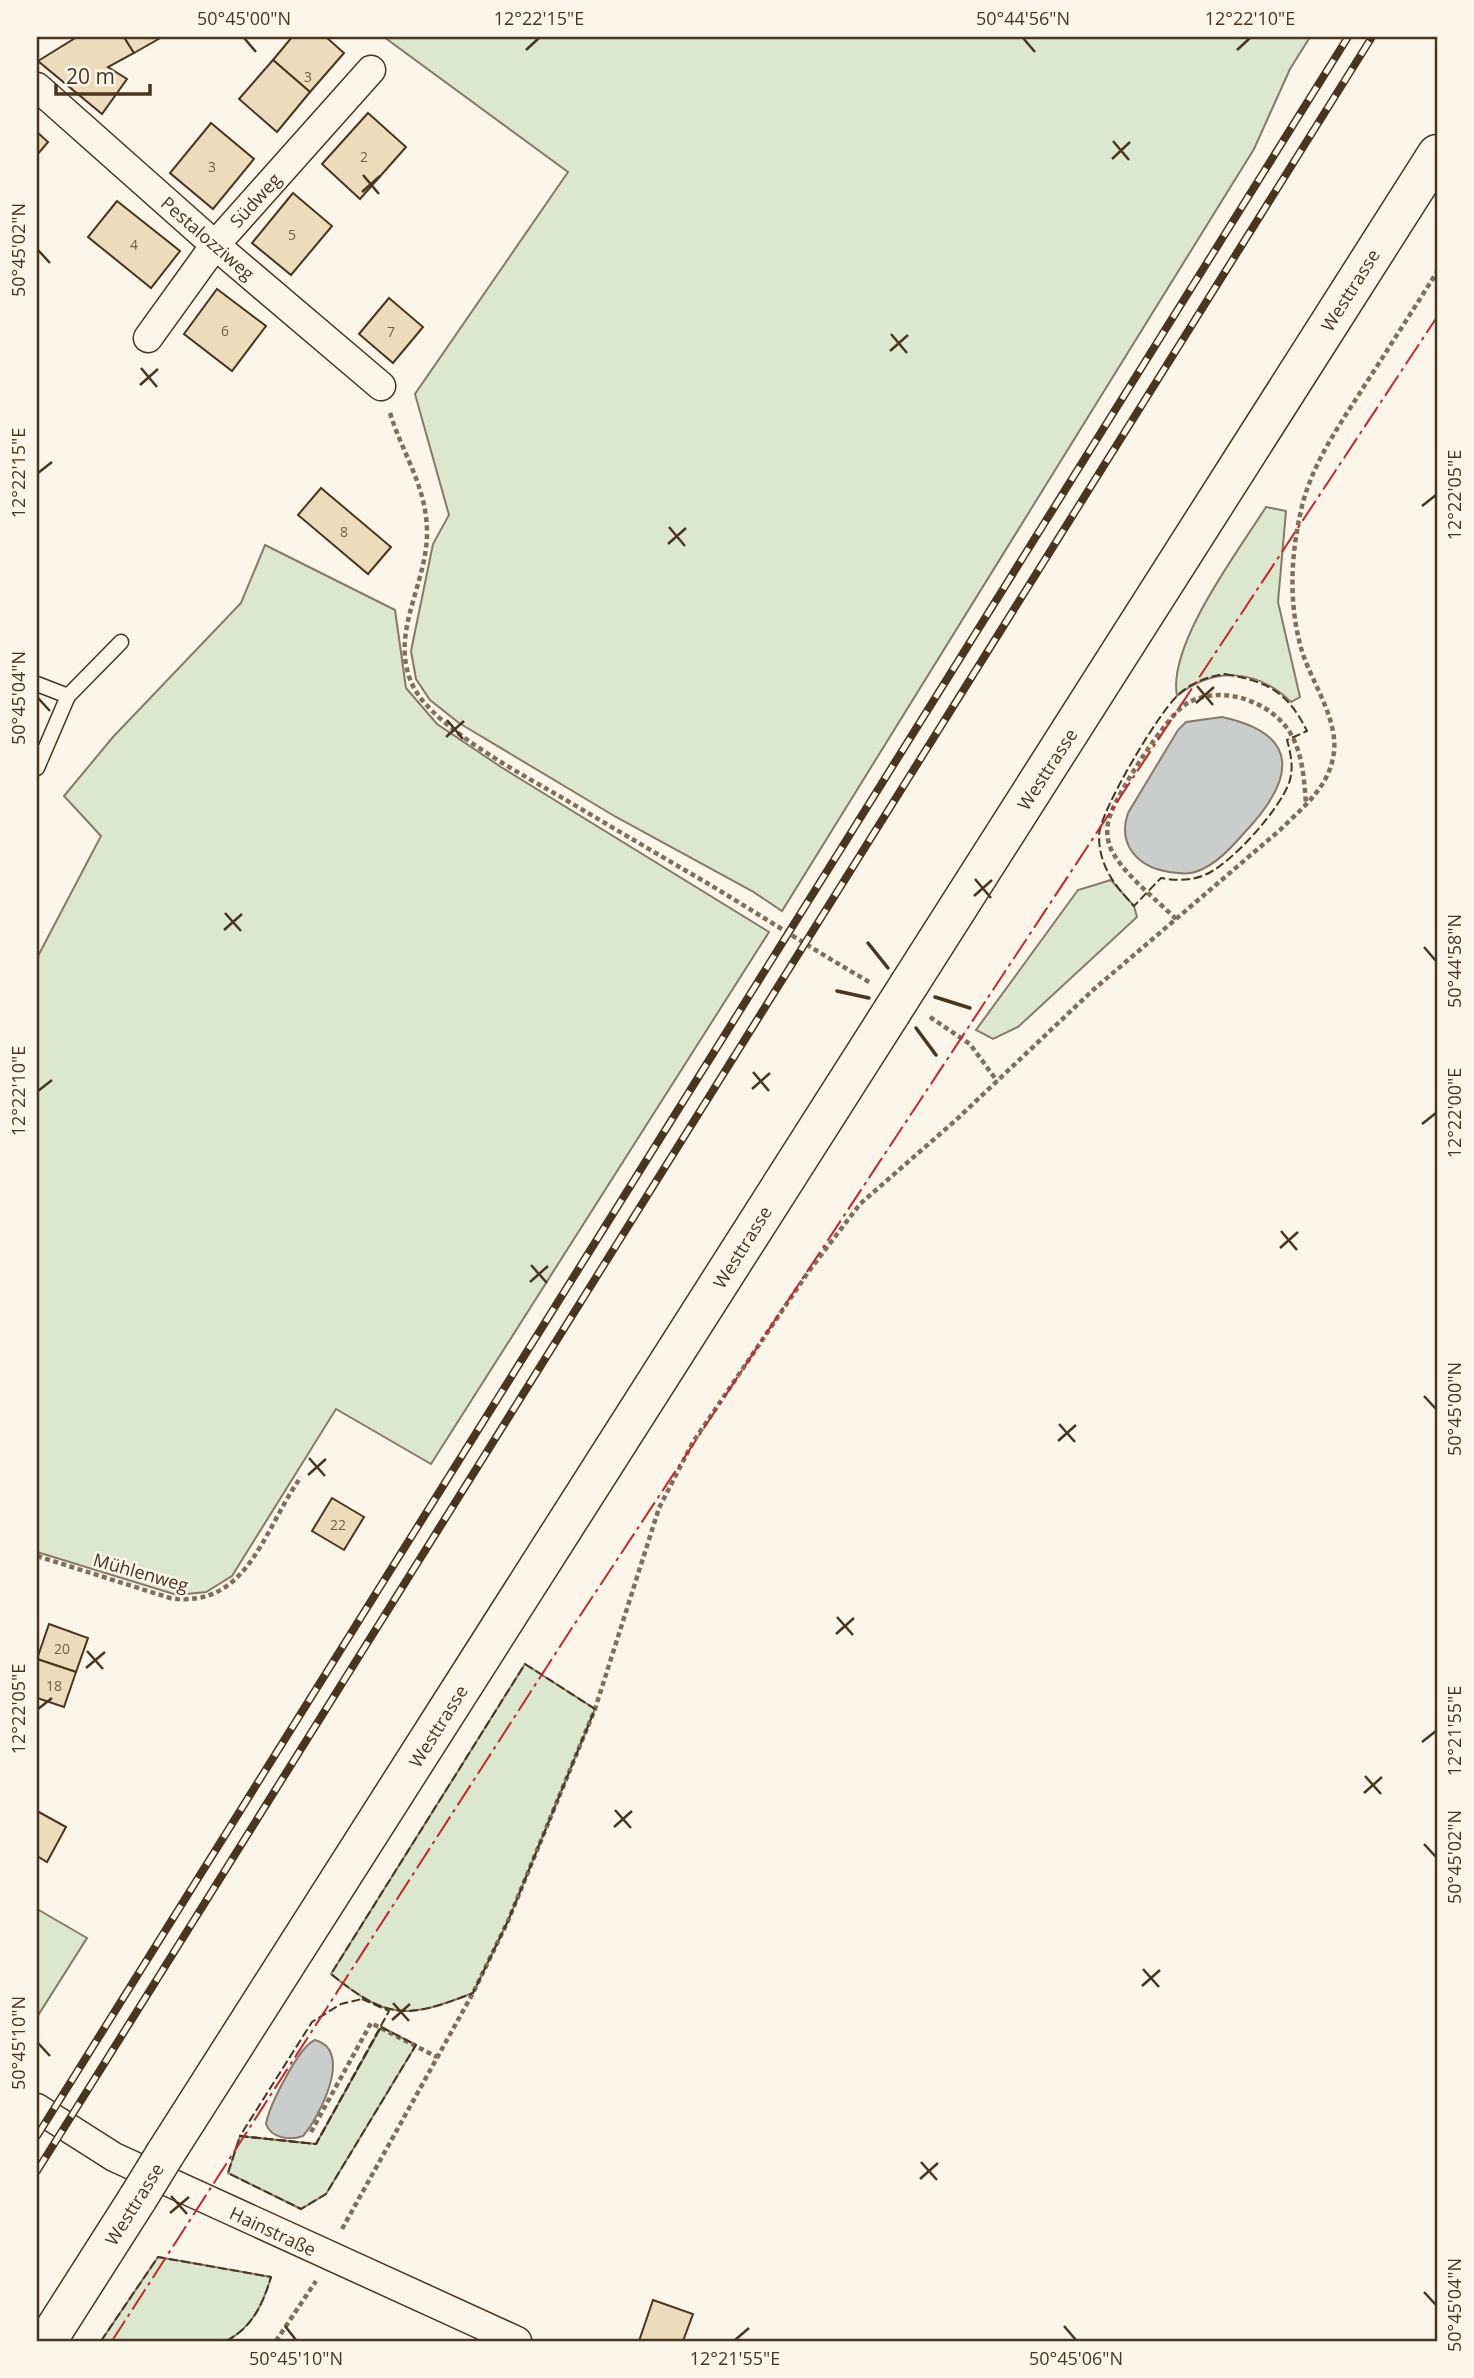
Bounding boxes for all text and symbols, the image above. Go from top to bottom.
text: 50°45'00"N [197,6,291,30]
text: 12°22'15"E [494,6,584,30]
text: 50°44'56"N [976,6,1070,30]
text: 12°22'10"E [1205,6,1295,30]
scale bar [56,52,150,96]
text: 20 m [66,62,115,90]
house number: 3 [304,67,312,86]
house number: 2 [360,147,368,166]
house number: 3 [208,157,216,176]
street label: Südweg [224,167,286,232]
street label: Pestalozziweg [156,191,260,285]
text: 50°45'02"N [6,203,30,297]
house number: 5 [288,225,296,244]
house number: 4 [130,235,138,254]
street label: Westtrasse [1315,244,1385,336]
house number: 6 [221,321,229,340]
house number: 7 [387,322,395,341]
text: 12°22'15"E [6,428,30,518]
text: 12°22'05"E [1442,450,1466,540]
house number: 8 [340,522,348,541]
text: 50°45'04"N [6,651,30,745]
street label: Westtrasse [1012,724,1082,814]
text: 50°44'58"N [1442,914,1466,1008]
text: 12°22'10"E [6,1046,30,1136]
text: 12°22'00"E [1442,1068,1466,1158]
street label: Westtrasse [707,1201,777,1293]
text: 50°45'00"N [1442,1362,1466,1456]
house number: 22 [330,1515,346,1534]
street label: Mühlenweg [91,1547,192,1597]
house number: 20 [54,1639,70,1658]
text: 12°22'05"E [6,1664,30,1754]
house number: 18 [46,1676,62,1695]
street label: Westtrasse [403,1680,473,1772]
text: 12°21'55"E [1442,1686,1466,1776]
text: 50°45'02"N [1442,1810,1466,1904]
text: 50°45'10"N [6,1996,30,2090]
street label: Westtrasse [99,2158,169,2250]
street label: Hainstraße [226,2201,320,2261]
text: 50°45'04"N [1442,2258,1466,2352]
text: 50°45'10"N [249,2346,343,2370]
text: 12°21'55"E [690,2346,780,2370]
text: 50°45'06"N [1029,2346,1123,2370]

